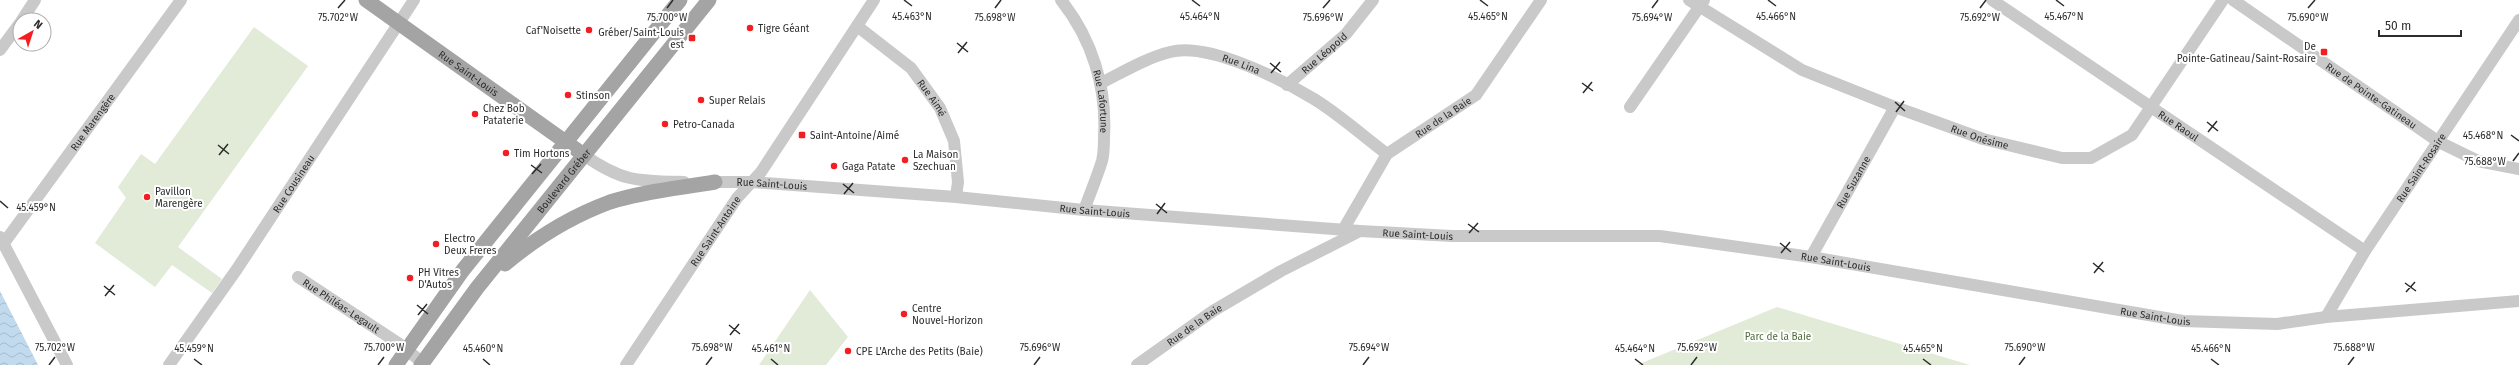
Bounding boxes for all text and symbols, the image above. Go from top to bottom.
text: 45.463°N [892,11,932,23]
text: 45.464°N [1180,11,1220,23]
text: 45.465°N [1468,11,1508,23]
text: 45.466°N [1756,11,1796,23]
text: 45.467°N [2044,11,2084,23]
north arrow [12,12,52,52]
text: 75.702°W [318,12,359,24]
text: 75.700°W [647,12,688,24]
text: 75.698°W [974,12,1016,24]
text: 75.696°W [1303,12,1344,24]
text: 75.694°W [1632,12,1673,24]
text: 75.692°W [1960,12,2001,24]
text: 75.690°W [2287,12,2329,24]
scale bar [2379,12,2461,38]
text: N [31,17,45,32]
text: 50 m [2385,19,2411,33]
marker: Tigre Géant [745,23,755,33]
place label: Tigre Géant [758,23,810,35]
place label: Caf'Noisette [526,25,581,37]
marker: Caf'Noisette [584,25,594,35]
place label: Gréber/Saint-Louis est [598,27,684,51]
street label: Rue Léopold [1299,31,1350,77]
marker: Gréber/Saint-Louis est [687,33,697,43]
place label: De Pointe-Gatineau/Saint-Rosaire [2177,41,2316,65]
marker: De Pointe-Gatineau/Saint-Rosaire [2319,47,2329,57]
street label: Rue Saint-Louis [436,48,501,99]
street label: Rue Lina [1221,52,1261,77]
street label: Rue de Pointe-Gatineau [2323,61,2419,132]
street label: Rue Lafortune [1090,68,1109,133]
street label: Rue Aimé [914,77,948,119]
marker: Stinson [563,90,573,100]
place label: Stinson [576,90,610,102]
street label: Rue Marengère [68,91,118,153]
marker: Super Relais [696,95,706,105]
place label: Super Relais [709,95,766,107]
street label: Rue de la Baie [1413,95,1474,141]
place label: Chez Bob Pataterie [483,103,525,127]
marker: Chez Bob Pataterie [470,109,480,119]
street label: Rue Raoul [2156,109,2201,144]
marker: Petro-Canada [660,119,670,129]
place label: Petro-Canada [673,119,735,131]
street label: Rue Onésime [1949,123,2010,152]
marker: Saint-Antoine/Aimé [797,130,807,140]
place label: Saint-Antoine/Aimé [810,130,899,142]
text: 45.468°N [2463,130,2503,142]
street label: Rue Saint-Rosaire [2394,131,2449,205]
street label: Boulevard Gréber [535,147,594,216]
marker: Tim Hortons [501,148,511,158]
place label: Tim Hortons [514,148,570,160]
place label: La Maison Szechuan [913,149,958,173]
street label: Rue Cousineau [271,153,318,215]
street label: Rue Suzanne [1834,154,1873,211]
marker: La Maison Szechuan [900,155,910,165]
text: 75.688°W [2464,156,2506,168]
marker: Gaga Patate [829,161,839,171]
place label: Gaga Patate [842,161,895,173]
street label: Rue Saint-Louis [737,177,808,193]
place label: Pavillon Marengère [155,186,203,210]
marker: Pavillon Marengère [142,192,152,202]
street label: Rue Saint-Antoine [688,194,744,269]
text: 45.459°N [16,202,56,214]
street label: Rue Saint-Louis [1059,203,1131,221]
street label: Rue Saint-Louis [1382,227,1454,243]
place label: Electro Deux Freres [444,233,497,257]
marker: Electro Deux Freres [431,239,441,249]
street label: Rue Saint-Louis [1800,251,1872,274]
place label: PH Vitres D'Autos [418,267,459,291]
marker: PH Vitres D'Autos [405,273,415,283]
street label: Rue Philéas-Legault [300,277,382,336]
street label: Rue de la Baie [1165,302,1225,349]
place label: Centre Nouvel-Horizon [912,303,983,327]
street label: Rue Saint-Louis [2119,305,2191,328]
marker: Centre Nouvel-Horizon [899,309,909,319]
park label: Parc de la Baie [1745,331,1811,343]
text: 75.702°W [35,342,76,354]
text: 75.700°W [364,342,405,354]
text: 75.698°W [691,342,733,354]
text: 75.696°W [1020,342,1061,354]
text: 75.694°W [1349,342,1390,354]
text: 75.692°W [1677,342,1718,354]
text: 75.690°W [2004,342,2046,354]
text: 75.688°W [2333,342,2375,354]
text: 45.459°N [174,343,214,355]
text: 45.460°N [463,343,503,355]
text: 45.461°N [752,343,790,355]
text: 45.464°N [1615,343,1655,355]
text: 45.465°N [1903,343,1943,355]
text: 45.466°N [2191,343,2231,355]
place label: CPE L'Arche des Petits (Baie) [856,345,983,358]
marker: CPE L'Arche des Petits (Baie) [843,346,853,356]

